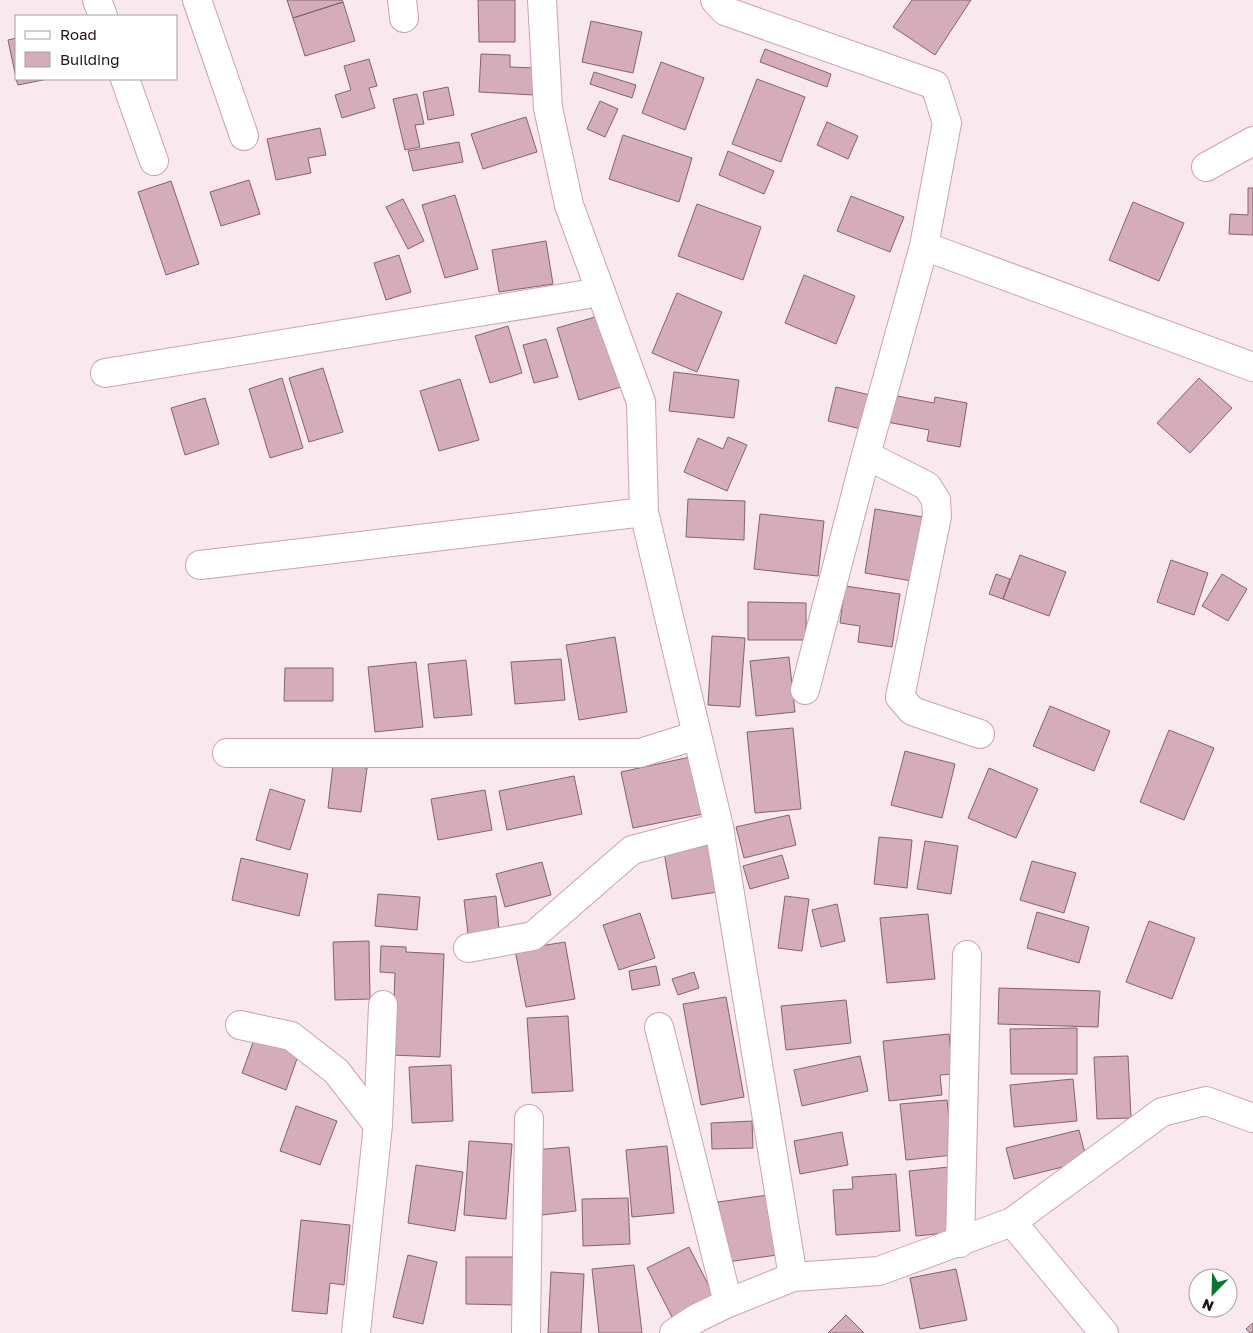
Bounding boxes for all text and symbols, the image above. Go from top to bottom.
legend [15,15,178,80]
text: Road [60,25,97,43]
text: Building [60,50,120,68]
north arrow [1188,1268,1238,1318]
text: N [1200,1296,1216,1315]

